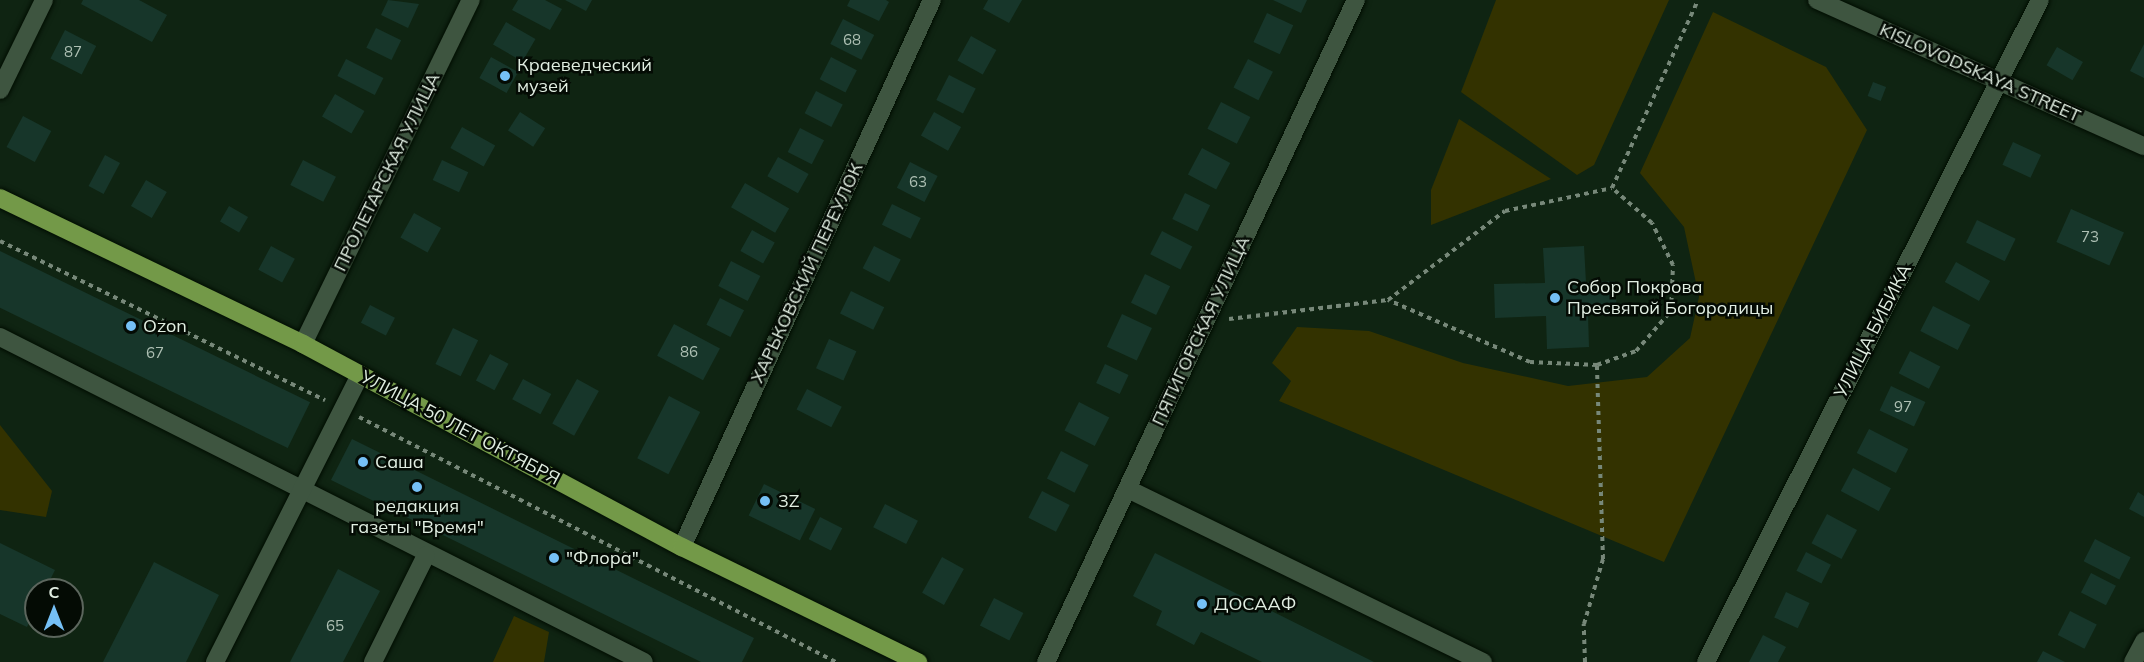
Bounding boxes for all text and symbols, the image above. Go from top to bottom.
street label: KISLOVODSKAYA STREET [1876,19,2084,127]
house number: 68 [843,31,861,49]
house number: 87 [64,43,82,61]
place label: Краеведческий музей [517,55,652,98]
street label: ПРОЛЕТАРСКАЯ УЛИЦА [329,69,445,275]
marker: Краеведческий музей [498,69,512,83]
street label: ХАРЬКОВСКИЙ ПЕРЕУЛОК [746,160,868,386]
house number: 63 [909,173,927,191]
house number: 73 [2081,228,2099,246]
street label: ПЯТИГОРСКАЯ УЛИЦА [1148,233,1254,429]
street label: УЛИЦА БИБИКА [1830,260,1916,402]
place label: Собор Покрова Пресвятой Богородицы [1567,277,1773,320]
marker: Собор Покрова Пресвятой Богородицы [1548,291,1562,305]
place label: Ozon [143,315,187,337]
marker: Ozon [124,319,138,333]
house number: 86 [680,343,698,361]
house number: 67 [146,344,164,362]
street label: УЛИЦА 50 ЛЕТ ОКТЯБРЯ [357,366,563,490]
house number: 97 [1894,398,1912,416]
place label: Саша [375,451,424,473]
marker: Саша [356,455,370,469]
marker: редакция газеты "Время" [410,480,424,494]
place label: 3Z [778,490,800,512]
marker: 3Z [756,492,774,510]
place label: редакция газеты "Время" [350,496,484,538]
place label: "Флора" [566,547,639,569]
marker: "Флора" [547,551,561,565]
north arrow [24,578,84,638]
text: С [49,582,59,602]
place label: ДОСААФ [1214,593,1296,615]
marker: ДОСААФ [1195,597,1209,611]
house number: 65 [326,617,344,635]

